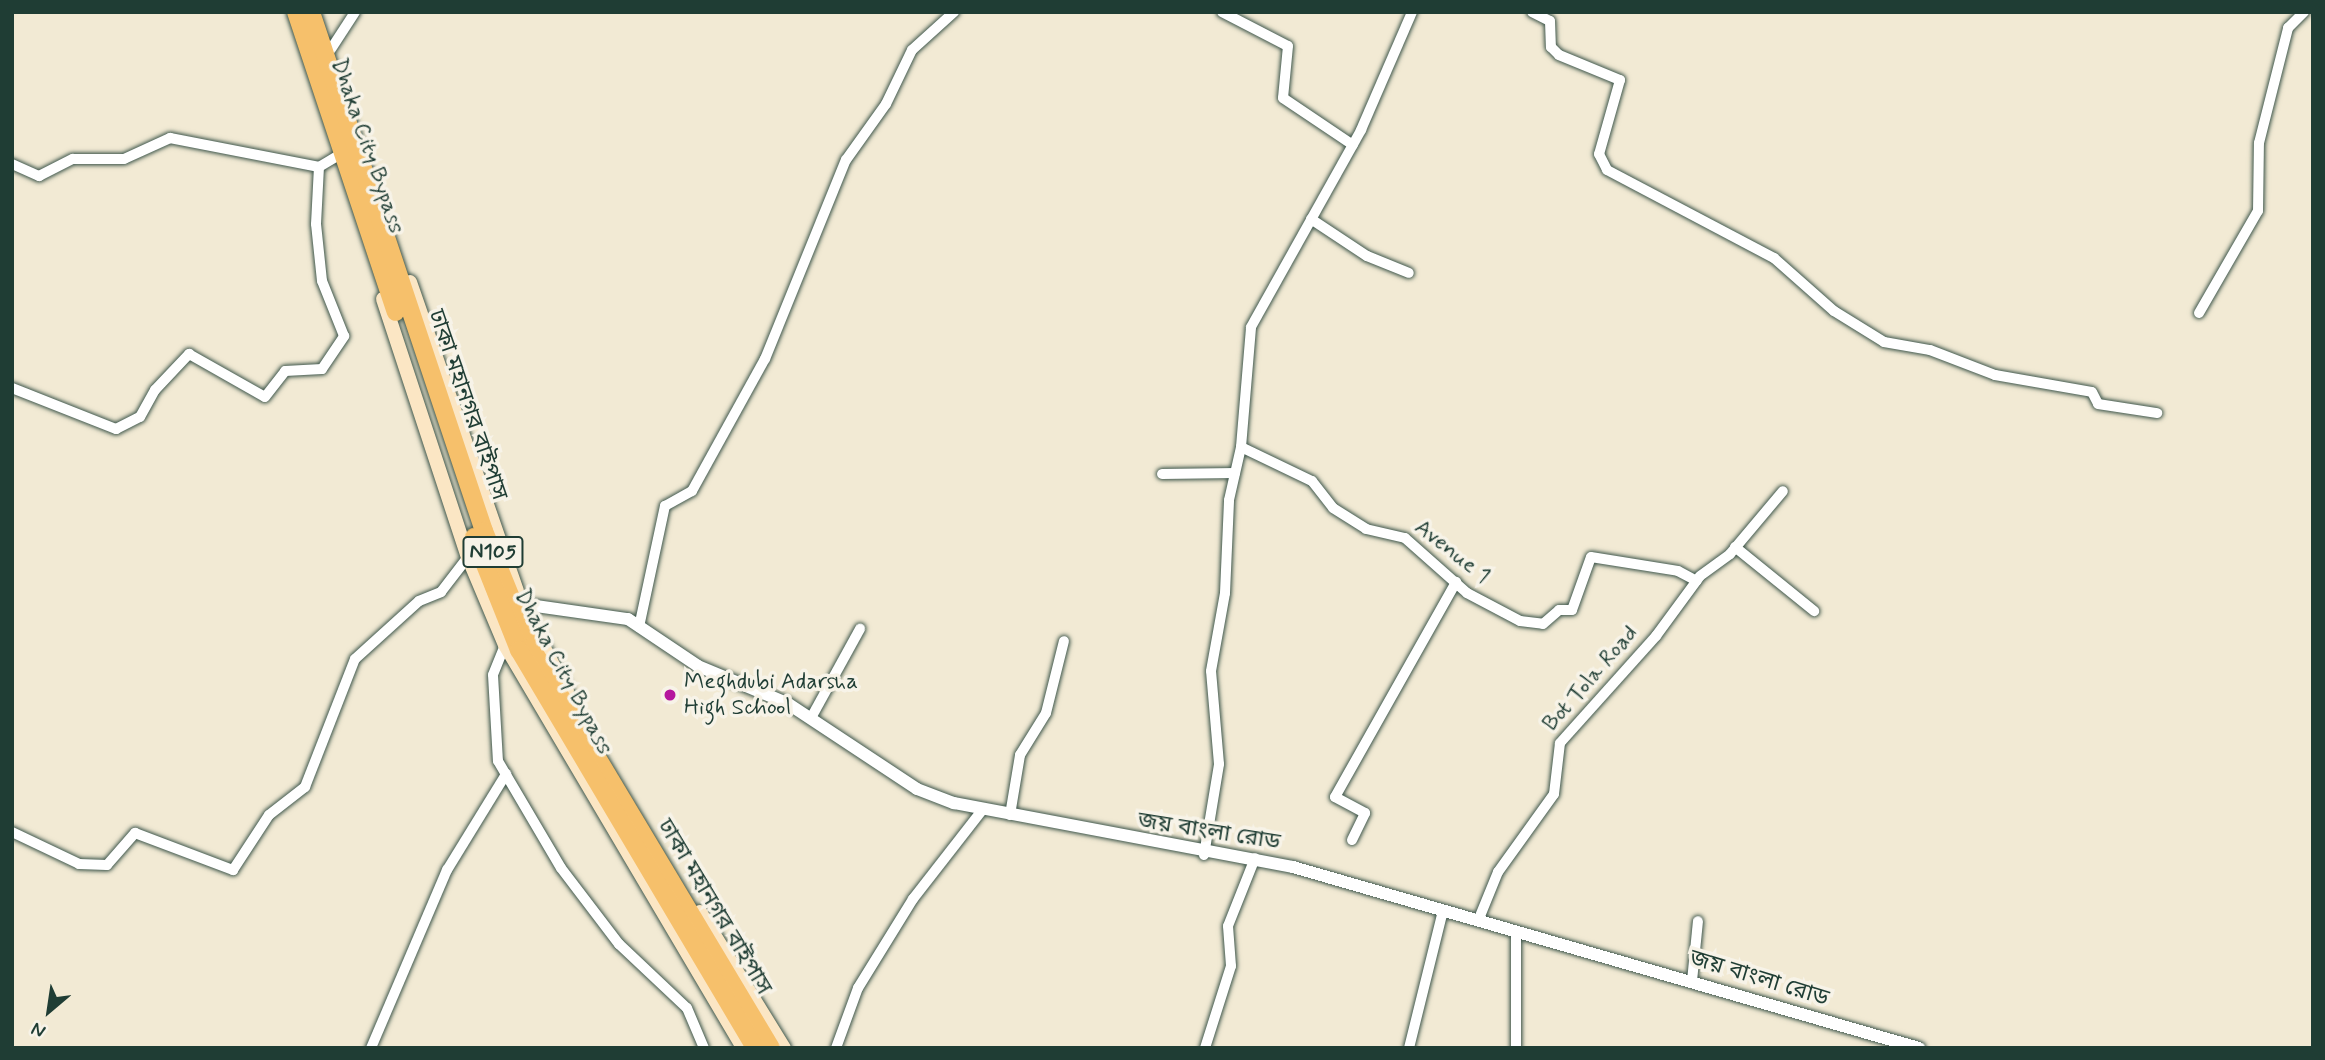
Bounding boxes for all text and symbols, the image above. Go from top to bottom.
street label: Dhaka City Bypass [324,55,410,237]
street label: ঢাকা মহানগর বাইপাস [421,306,513,504]
street label: Avenue 1 [1409,514,1495,590]
road number: N105 [462,534,524,570]
street label: Dhaka City Bypass [508,585,618,759]
street label: Bot Tola Road [1539,622,1643,736]
place label: Meghdubi Adarsha High School [684,668,858,722]
marker: Meghdubi Adarsha High School [662,687,678,703]
street label: জয় বাংলা রোড [1136,807,1282,857]
street label: ঢাকা মহানগর বাইপাস [651,814,777,1000]
street label: জয় বাংলা রোড [1686,945,1832,1013]
north arrow [14,976,84,1046]
text: N [27,1016,50,1044]

